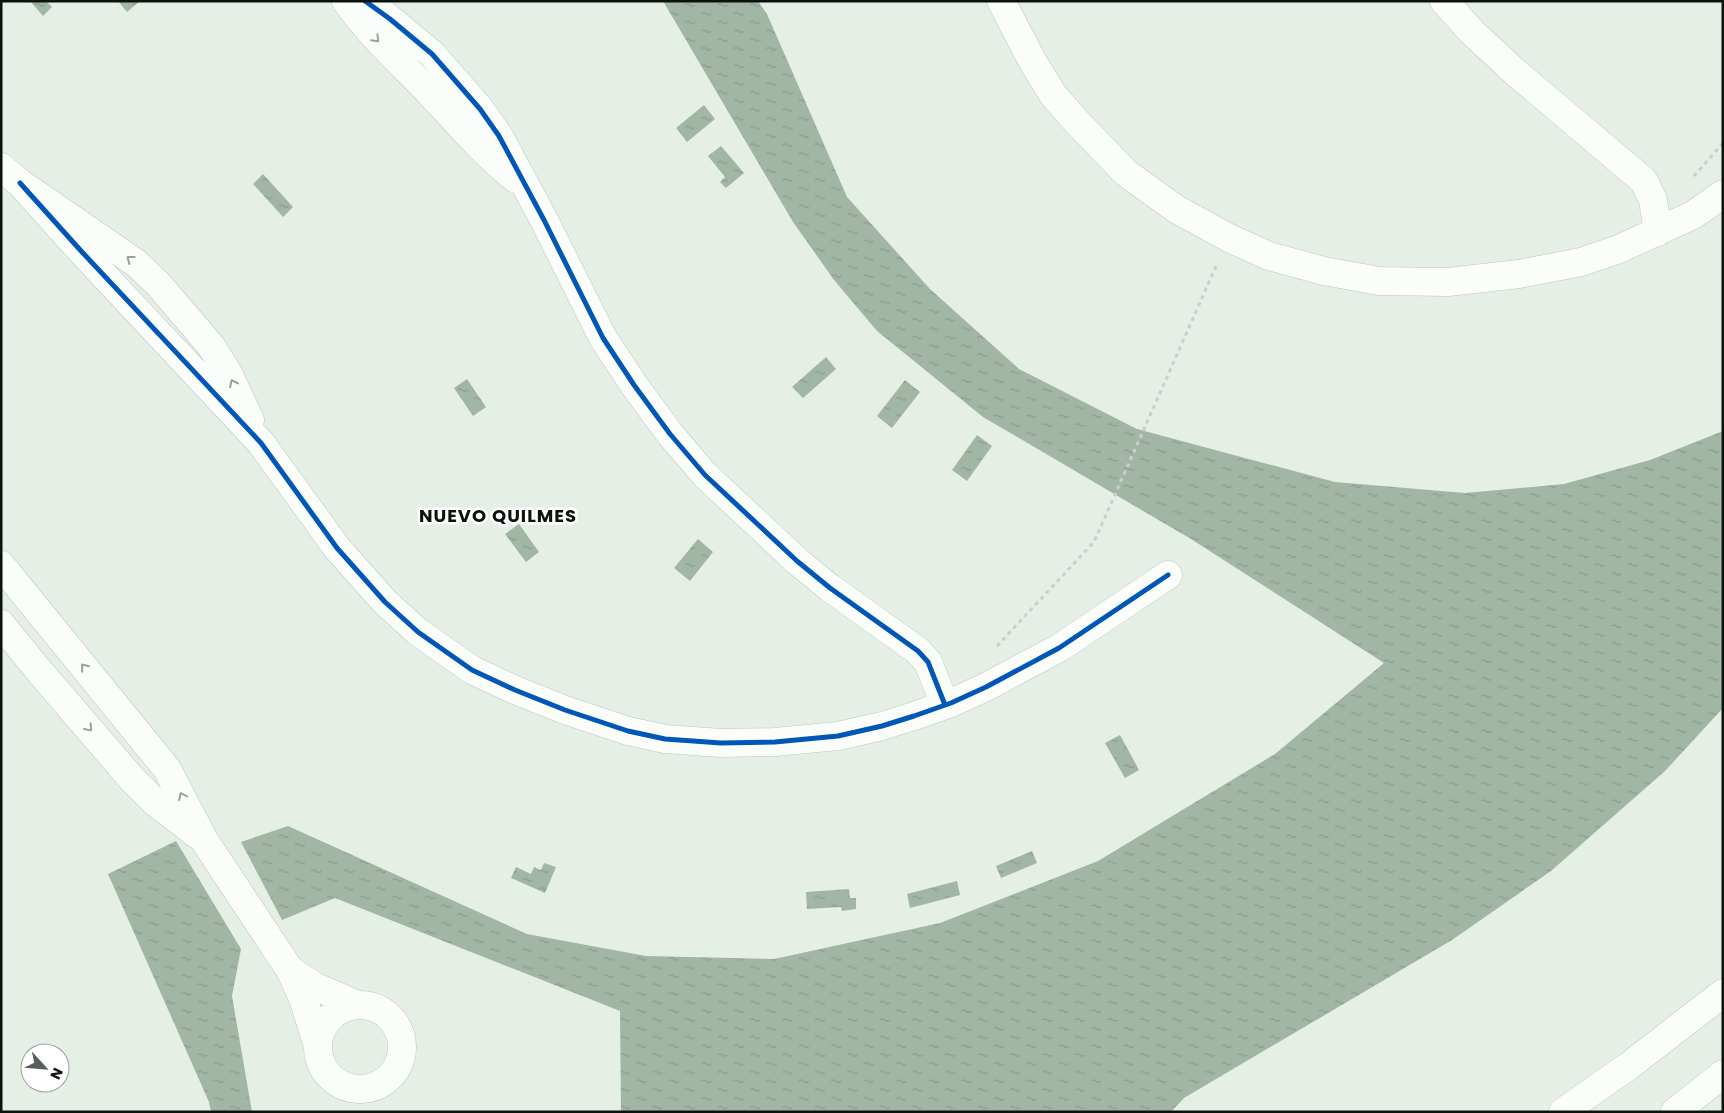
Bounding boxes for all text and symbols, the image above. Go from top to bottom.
one-way arrow [370,33,379,42]
one-way arrow [127,256,136,264]
one-way arrow [228,379,239,388]
district label: NUEVO QUILMES [419,503,577,528]
one-way arrow [80,664,89,673]
one-way arrow [83,723,92,732]
one-way arrow [178,792,189,801]
north arrow [20,1043,70,1093]
text: N [45,1065,68,1083]

